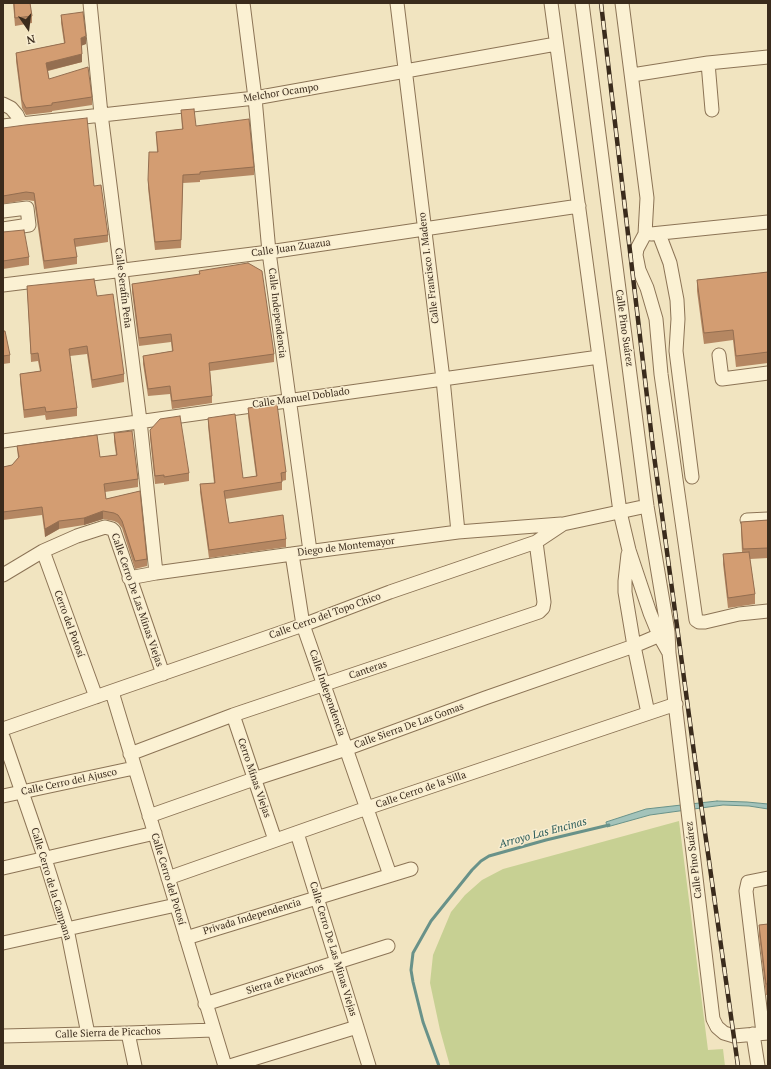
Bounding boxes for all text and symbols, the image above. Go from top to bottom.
north arrow [8,8,48,48]
text: N [25,32,37,47]
street label: Melchor Ocampo [243,81,319,105]
street label: Calle Francisco I. Madero [416,212,442,324]
street label: Calle Juan Zuazua [251,236,331,260]
street label: Calle Serafín Peña [112,247,134,329]
street label: Calle Independencia [266,267,288,359]
street label: Calle Pino Suárez [613,289,635,367]
street label: Calle Manuel Doblado [252,385,350,411]
street label: Calle Cerro De Las Minas Viejas [108,532,166,668]
street label: Diego de Montemayor [297,535,395,559]
street label: Cerro del Potosí [51,589,87,659]
street label: Calle Cerro del Topo Chico [268,590,382,642]
street label: Calle Independencia [307,648,347,738]
street label: Canteras [347,658,389,682]
street label: Calle Sierra De Las Gomas [353,701,465,751]
street label: Cerro Minas Viejas [235,737,273,819]
street label: Calle Cerro del Ajusco [20,766,118,798]
street label: Calle Cerro de la Silla [374,769,468,811]
water label: Arroyo Las Encinas [498,815,588,851]
street label: Calle Pino Suárez [683,821,705,899]
street label: Calle Cerro de la Campana [28,826,74,942]
street label: Calle Cerro del Potosí [148,832,188,926]
street label: Calle Cerro De Las Minas Viejas [307,880,359,1018]
street label: Privada Independencia [202,896,302,938]
street label: Sierra de Picachos [245,961,325,997]
street label: Calle Sierra de Picachos [55,1025,161,1041]

